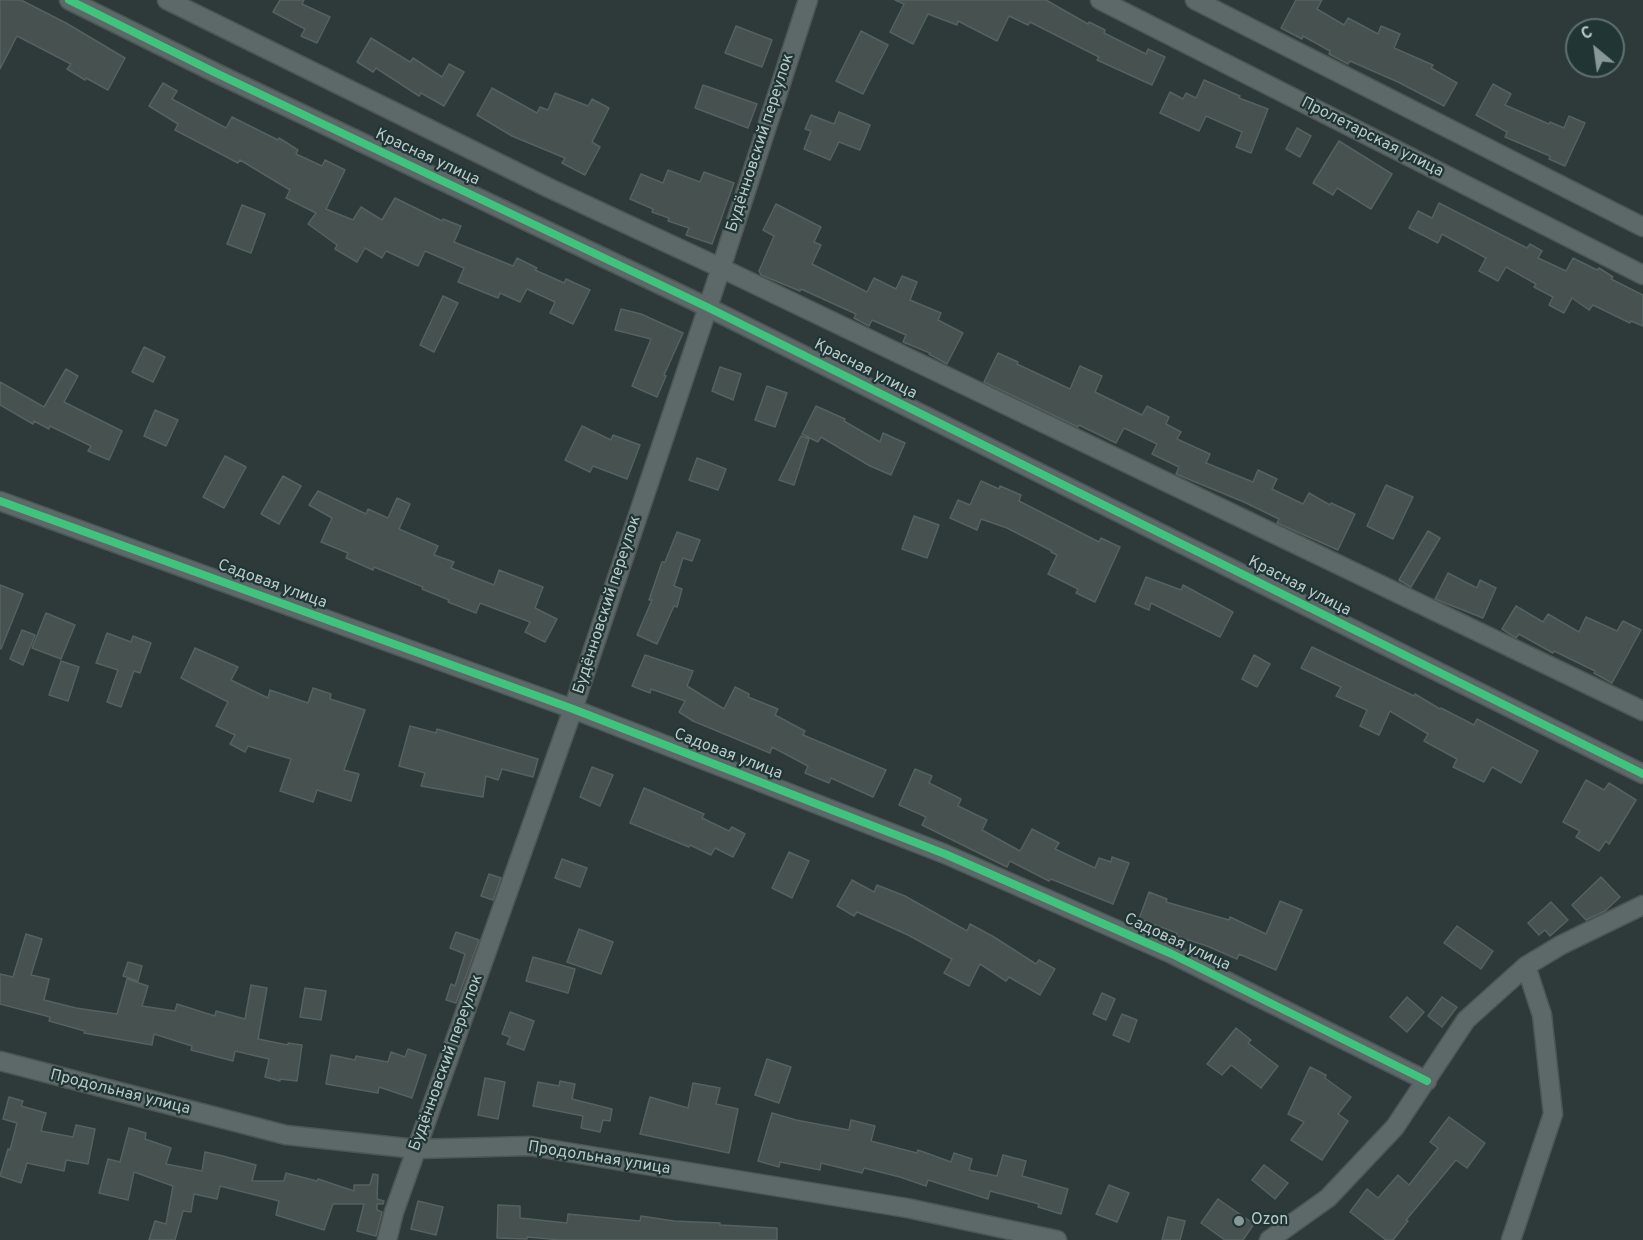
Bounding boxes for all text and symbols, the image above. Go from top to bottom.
north arrow [1565,18,1625,78]
text: С [1578,23,1597,45]
street label: Будённовский переулок [723,51,799,235]
street label: Пролетарская улица [1298,94,1446,182]
street label: Красная улица [372,125,482,191]
street label: Красная улица [810,336,920,404]
street label: Будённовский переулок [570,513,646,697]
street label: Красная улица [1244,553,1354,621]
street label: Садовая улица [215,556,329,614]
street label: Садовая улица [671,725,785,785]
street label: Садовая улица [1121,910,1233,976]
street label: Будённовский переулок [406,972,488,1154]
street label: Продольная улица [48,1066,192,1120]
street label: Продольная улица [526,1138,672,1180]
place label: Ozon [1251,1211,1288,1231]
marker: Ozon [1232,1214,1246,1228]

